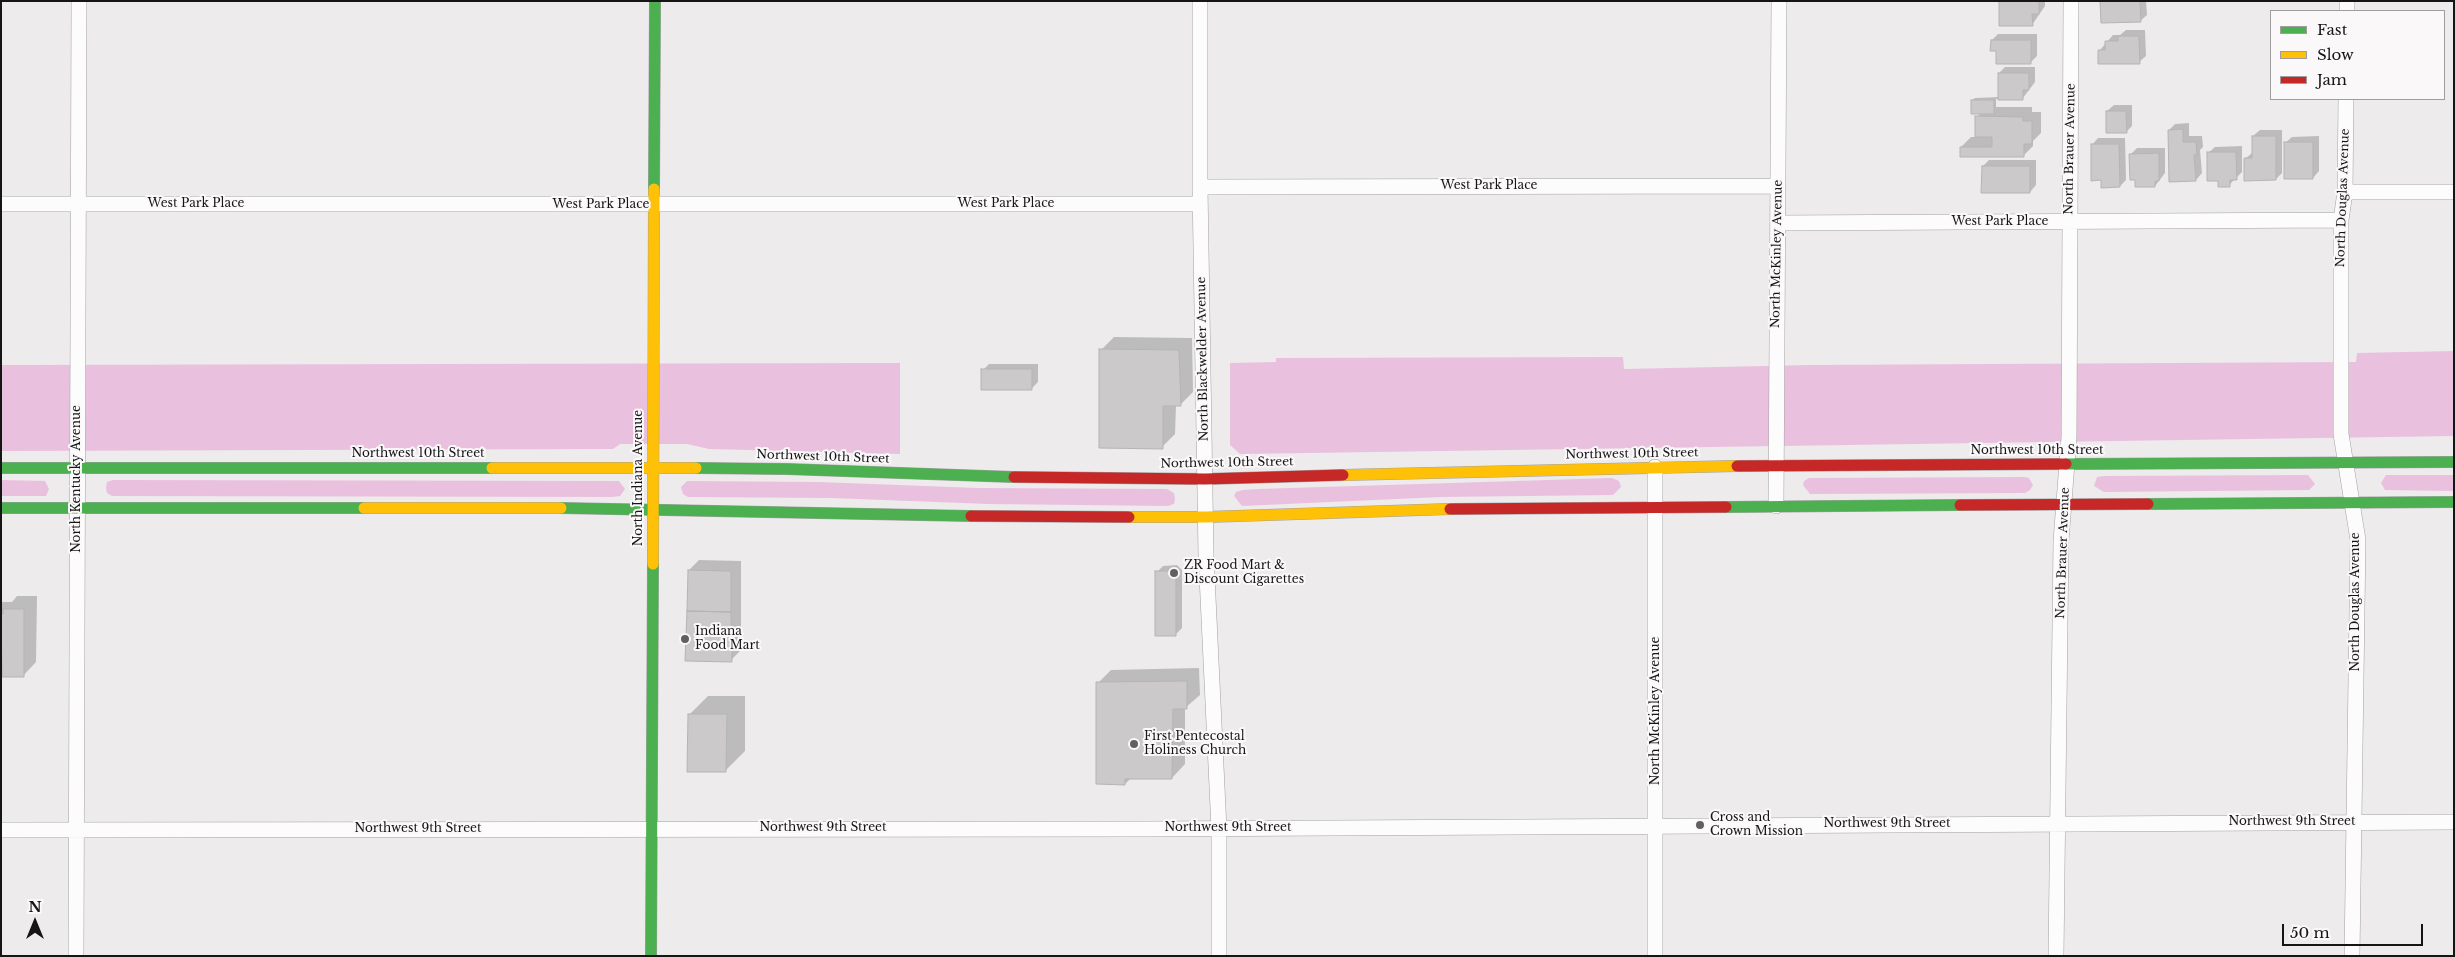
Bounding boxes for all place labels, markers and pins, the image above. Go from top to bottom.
place label: ZR Food Mart & Discount Cigarettes [1184,559,1304,587]
marker: ZR Food Mart & Discount Cigarettes [1168,567,1180,579]
place label: Indiana Food Mart [695,625,760,653]
marker: Indiana Food Mart [679,633,691,645]
place label: First Pentecostal Holiness Church [1144,730,1246,758]
marker: First Pentecostal Holiness Church [1128,738,1140,750]
place label: Cross and Crown Mission [1710,811,1803,839]
marker: Cross and Crown Mission [1694,819,1706,831]

